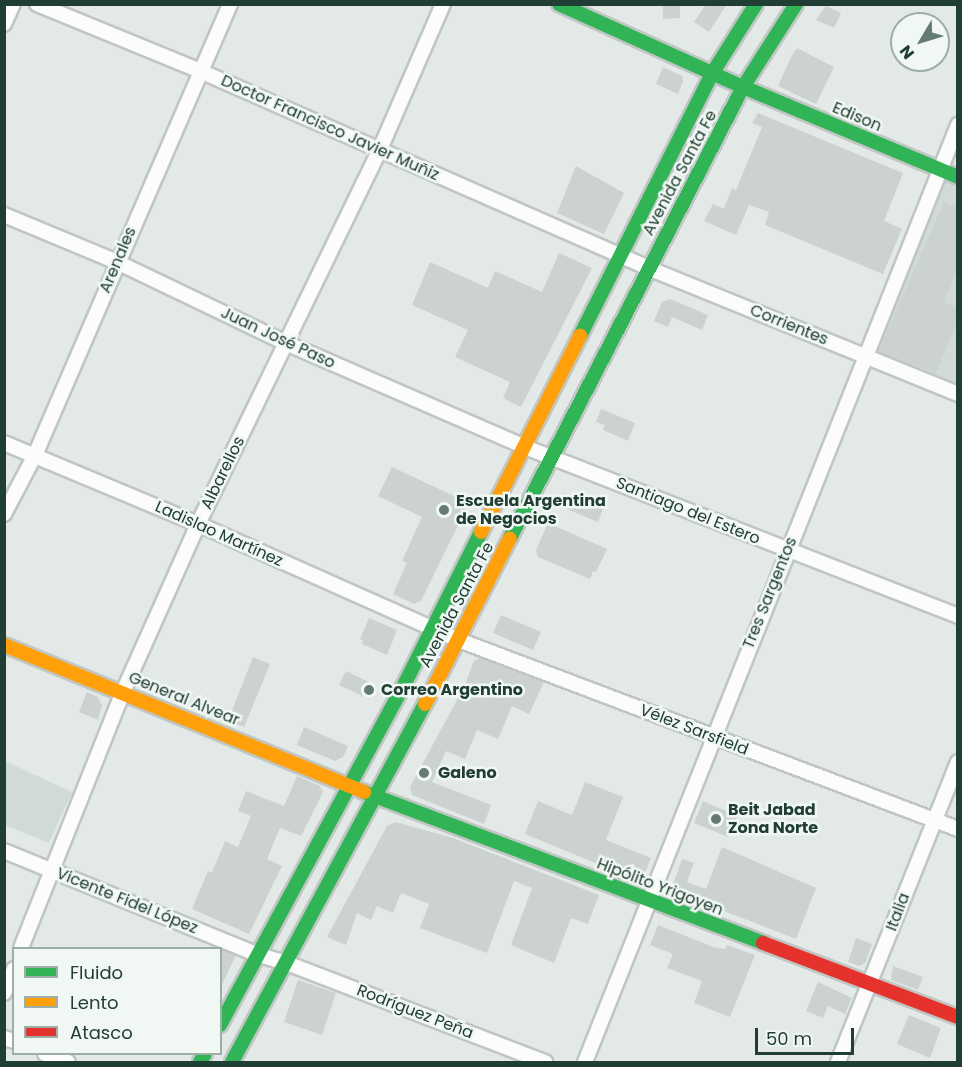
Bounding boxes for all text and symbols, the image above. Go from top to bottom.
north arrow [890,12,950,72]
text: N [894,40,920,64]
street label: Doctor Francisco Javier Muñiz [218,71,442,185]
street label: Edison [829,98,885,136]
street label: Avenida Santa Fe [639,107,721,239]
street label: Arenales [96,224,140,296]
street label: Corrientes [747,301,831,349]
street label: Juan José Paso [218,303,338,373]
street label: Albarellos [197,433,249,513]
street label: Santiago del Estero [613,473,763,549]
place label: Escuela Argentina de Negocios [456,491,606,529]
street label: Ladislao Martínez [152,497,286,571]
marker: Escuela Argentina de Negocios [437,503,451,517]
street label: Tres Sargentos [739,534,801,652]
street label: Avenida Santa Fe [416,539,498,671]
street label: General Alvear [126,668,242,730]
place label: Correo Argentino [381,680,523,700]
marker: Correo Argentino [362,683,376,697]
street label: Vélez Sarsfield [637,701,751,759]
place label: Galeno [438,763,497,783]
marker: Galeno [415,764,433,782]
place label: Beit Jabad Zona Norte [728,800,818,838]
marker: Beit Jabad Zona Norte [709,812,723,826]
street label: Hipólito Yrigoyen [594,854,726,920]
street label: Vicente Fidel López [54,864,200,938]
street label: Italia [882,890,914,934]
legend [12,947,222,1055]
text: Fluido [70,960,123,985]
street label: Rodríguez Peña [354,981,476,1043]
text: Lento [70,990,119,1015]
scale bar [758,1016,857,1054]
text: Atasco [70,1020,133,1045]
text: 50 m [766,1026,812,1051]

